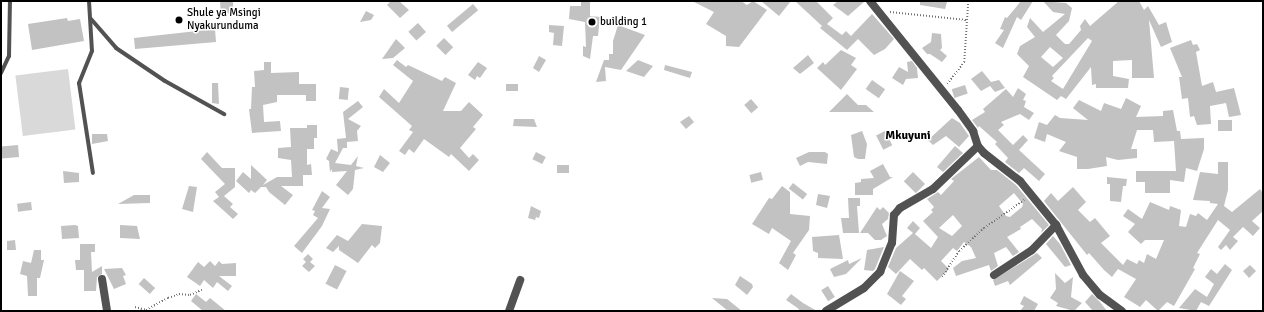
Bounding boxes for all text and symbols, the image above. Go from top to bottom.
place label: Shule ya Msingi Nyakurunduma [187,7,261,33]
marker: Shule ya Msingi Nyakurunduma [174,15,184,25]
place label: building 1 [600,15,647,29]
marker: building 1 [587,17,597,27]
district label: Mkuyuni [885,129,931,143]

